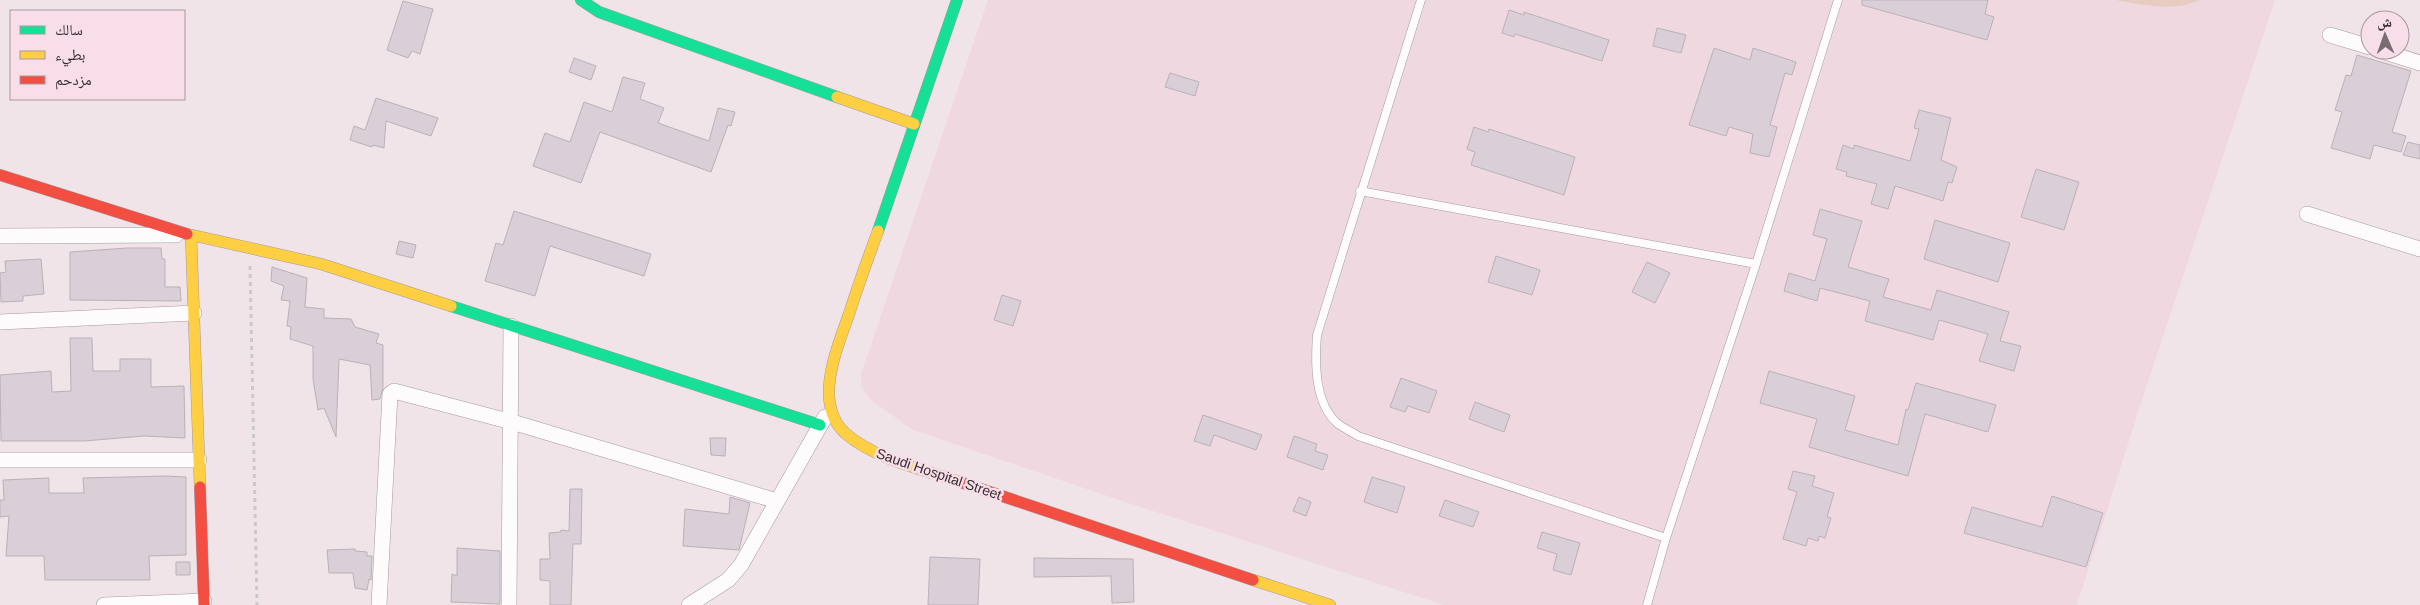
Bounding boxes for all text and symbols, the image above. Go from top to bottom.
legend [10,10,185,100]
north arrow [2360,10,2410,60]
text: ش [2377,14,2392,31]
text: سالك [55,21,83,38]
text: بطيء [55,46,85,67]
text: مزدحم [55,71,92,90]
street label: Saudi Hospital Street [874,445,1004,503]

